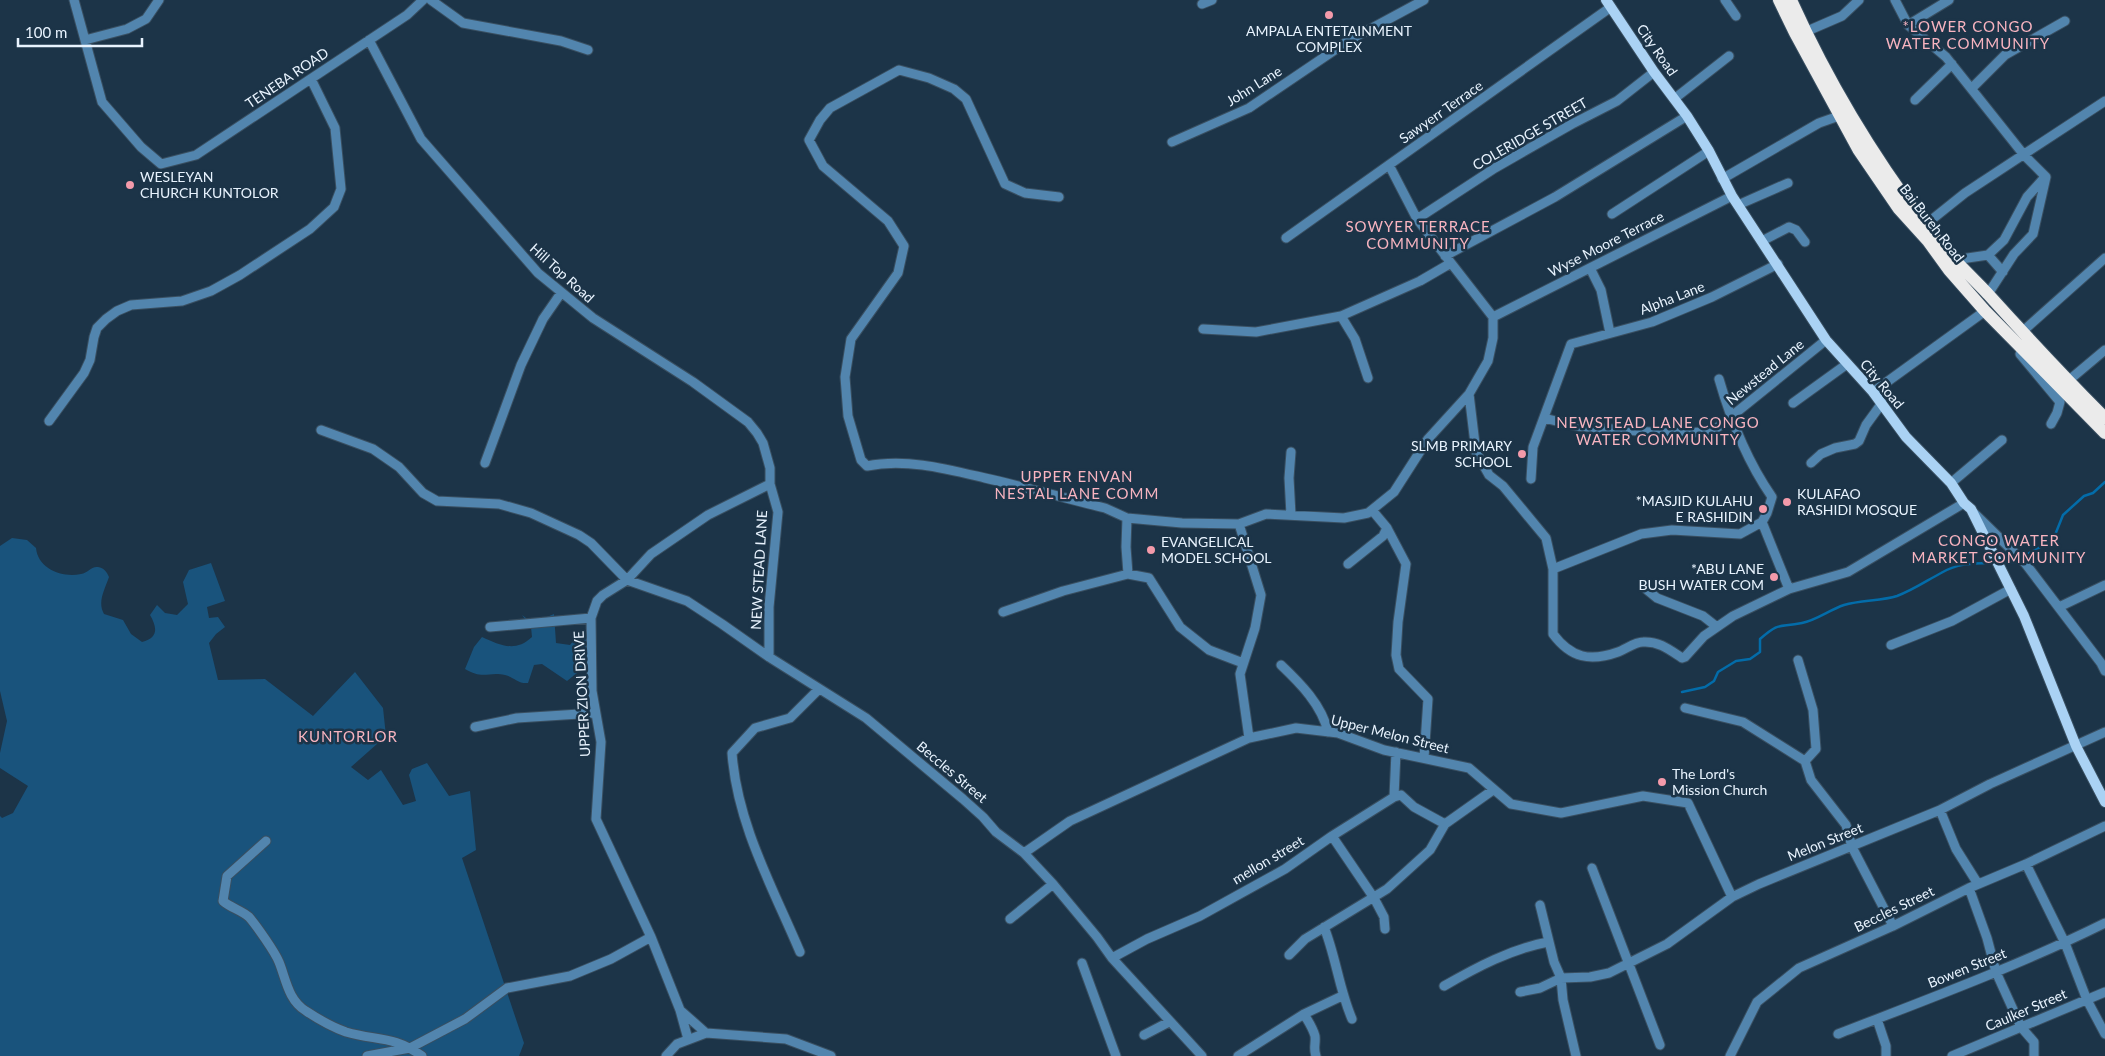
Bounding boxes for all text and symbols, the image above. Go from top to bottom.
marker: AMPALA ENTETAINMENT COMPLEX [1323,9,1335,21]
scale bar [18,15,141,47]
district label: *LOWER CONGO WATER COMMUNITY [1886,17,2050,52]
street label: City Road [1633,21,1681,79]
place label: AMPALA ENTETAINMENT COMPLEX [1246,22,1413,55]
text: 100 m [25,23,67,41]
street label: TENEBA ROAD [242,44,331,112]
street label: John Lane [1223,62,1285,109]
street label: Sawyerr Terrace [1396,77,1486,147]
street label: COLERIDGE STREET [1469,93,1591,173]
place label: WESLEYAN CHURCH KUNTOLOR [140,168,279,201]
marker: WESLEYAN CHURCH KUNTOLOR [124,179,136,191]
street label: Bai Bureh Road [1897,180,1968,265]
street label: Wyse Moore Terrace [1545,207,1666,280]
district label: SOWYER TERRACE COMMUNITY [1345,217,1491,252]
street label: Hill Top Road [527,239,598,306]
street label: Alpha Lane [1637,277,1707,318]
street label: Newstead Lane [1722,335,1807,408]
street label: City Road [1857,356,1908,412]
district label: NEWSTEAD LANE CONGO WATER COMMUNITY [1556,413,1760,448]
place label: SLMB PRIMARY SCHOOL [1411,437,1512,470]
marker: SLMB PRIMARY SCHOOL [1516,448,1528,460]
district label: UPPER ENVAN NESTAL LANE COMM [995,467,1159,502]
place label: KULAFAO RASHIDI MOSQUE [1797,485,1917,518]
place label: *MASJID KULAHU E RASHIDIN [1636,492,1753,525]
marker: KULAFAO RASHIDI MOSQUE [1781,496,1793,508]
marker: *MASJID KULAHU E RASHIDIN [1757,503,1769,515]
street label: NEW STEAD LANE [747,510,770,630]
district label: CONGO WATER MARKET COMMUNITY [1912,531,2086,566]
place label: EVANGELICAL MODEL SCHOOL [1161,533,1272,566]
marker: EVANGELICAL MODEL SCHOOL [1145,544,1157,556]
place label: *ABU LANE BUSH WATER COM [1639,560,1764,593]
marker: *ABU LANE BUSH WATER COM [1768,571,1780,583]
street label: UPPER ZION DRIVE [570,631,593,758]
street label: Upper Melon Street [1329,711,1451,756]
district label: KUNTORLOR [298,727,398,745]
street label: Beccles Street [914,737,991,806]
place label: The Lord's Mission Church [1672,765,1767,798]
marker: The Lord's Mission Church [1656,776,1668,788]
street label: Melon Street [1785,819,1865,864]
street label: mellon street [1229,832,1307,888]
street label: Beccles Street [1851,882,1937,935]
street label: Bowen Street [1925,944,2009,991]
street label: Caulker Street [1983,985,2069,1034]

